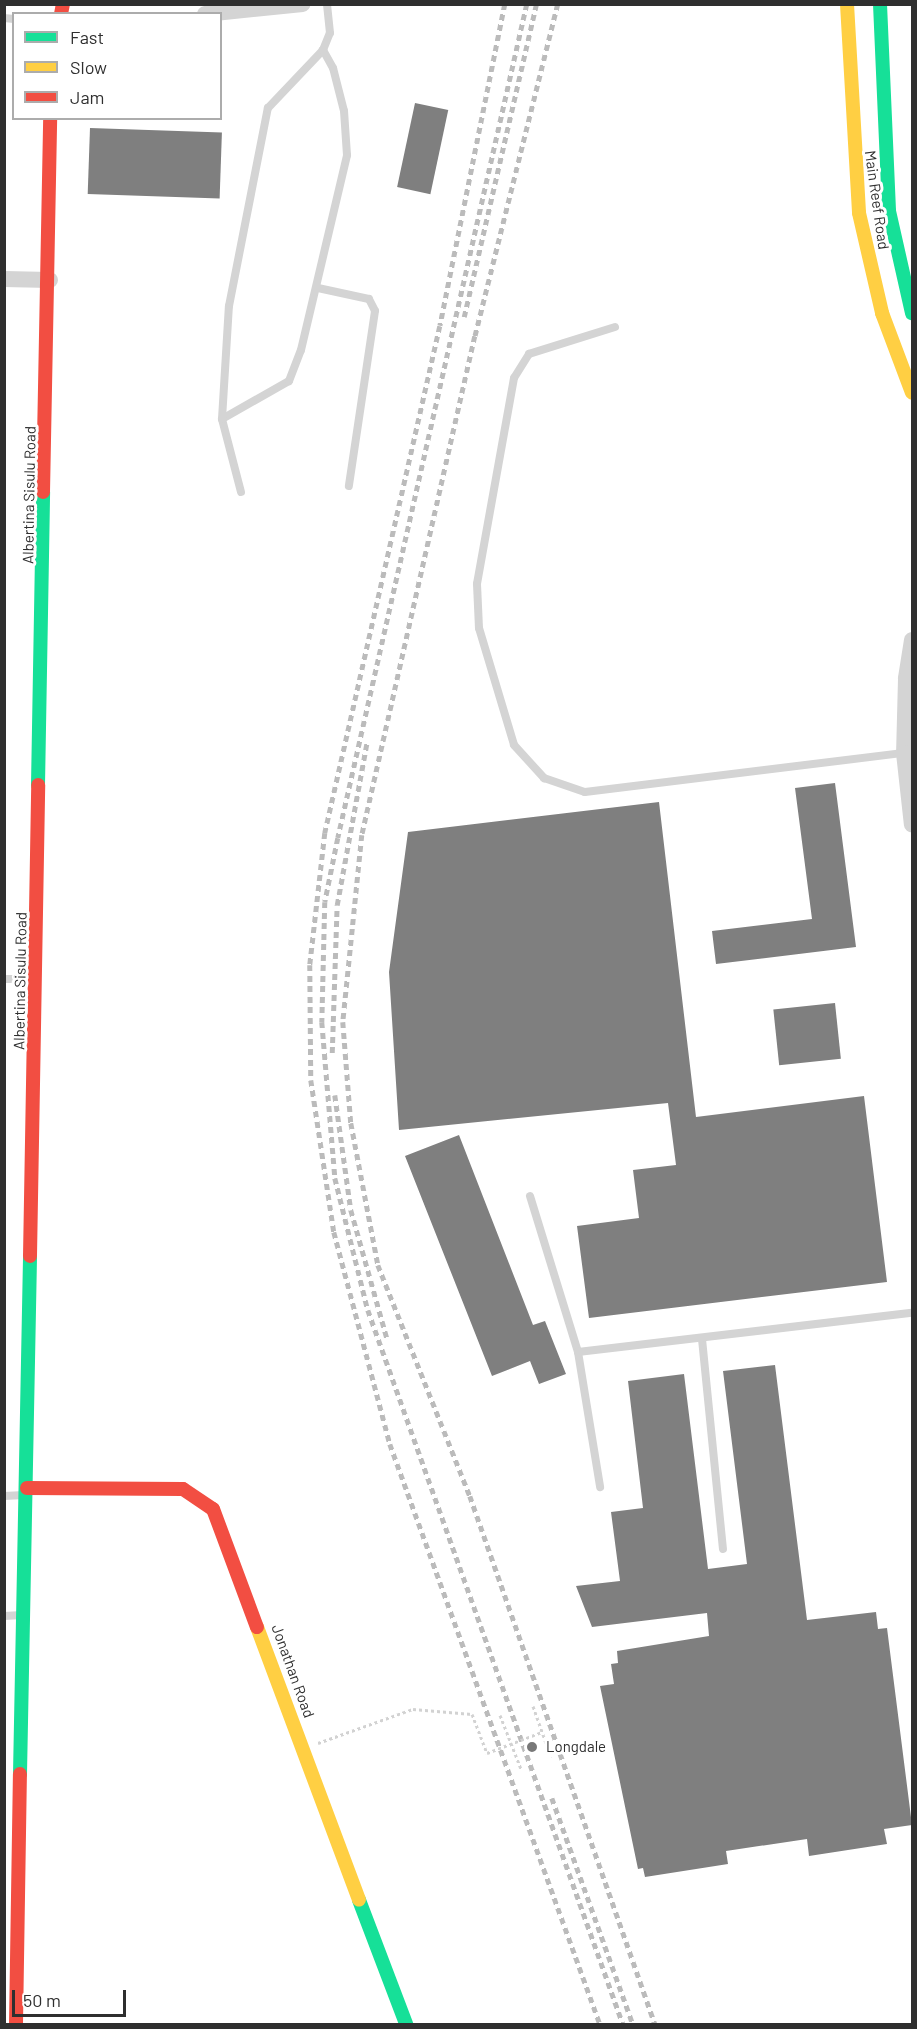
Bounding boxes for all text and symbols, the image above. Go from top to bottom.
legend [12,12,222,120]
text: Fast [70,26,104,48]
text: Slow [70,56,107,78]
text: Jam [70,86,104,108]
street label: Main Reef Road [861,149,893,251]
street label: Albertina Sisulu Road [19,426,39,564]
street label: Albertina Sisulu Road [10,912,30,1050]
street label: Jonathan Road [268,1622,318,1720]
marker: Longdale [523,1738,541,1756]
place label: Longdale [546,1738,606,1756]
scale bar [15,1978,129,2016]
text: 50 m [23,1989,61,2011]

